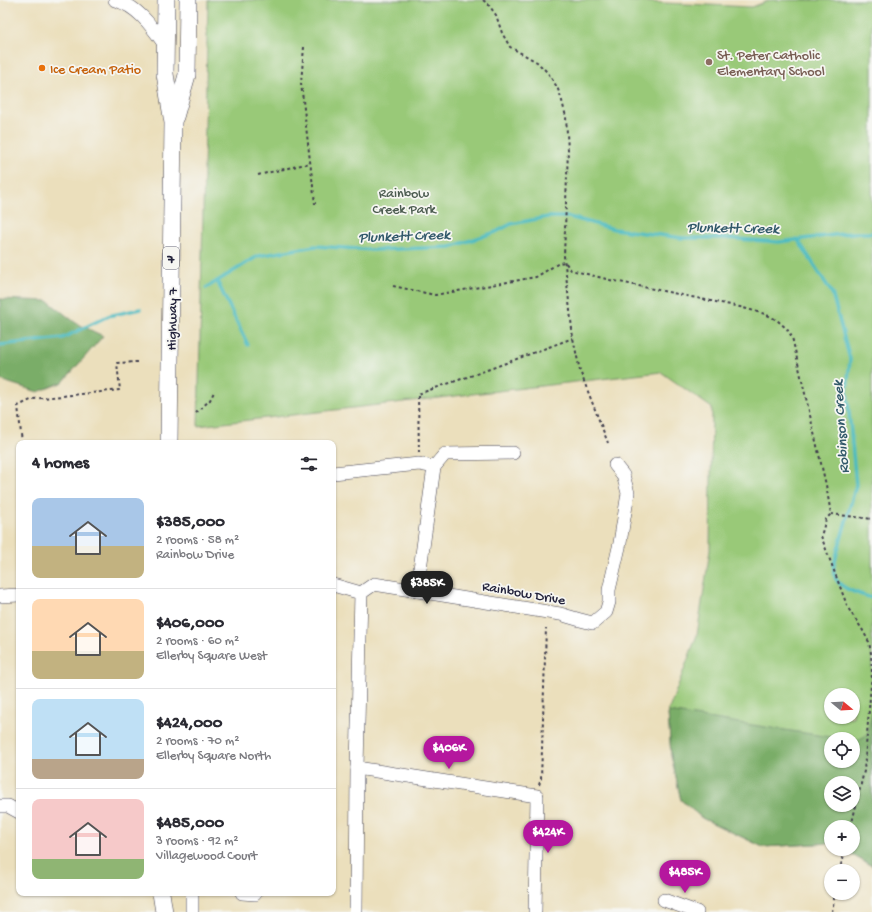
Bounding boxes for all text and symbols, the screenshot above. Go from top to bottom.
place label: St. Peter Catholic Elementary School [717,48,825,81]
marker: St. Peter Catholic Elementary School [704,57,714,67]
place label: Ice Cream Patio [50,62,141,79]
marker: Ice Cream Patio [37,63,47,73]
park label: Rainbow Creek Park [372,186,437,219]
water label: Plunkett Creek [687,219,780,239]
water label: Plunkett Creek [358,226,451,248]
road number: 7 [163,247,179,269]
street label: Highway 7 [164,287,183,350]
water label: Robinson Creek [830,378,854,474]
icon: filters [298,453,320,475]
text: 4 homes [32,454,89,474]
text: $385,000 [156,513,225,533]
icon: home [64,514,112,562]
text: 2 rooms · 58 m² [156,533,239,548]
text: Rainbow Drive [156,548,234,563]
pin: $385K [399,571,455,605]
text: $385K [410,576,444,591]
street label: Rainbow Drive [481,579,567,610]
text: $406,000 [156,614,224,634]
icon: home [64,615,112,663]
text: 2 rooms · 60 m² [156,634,239,649]
text: Ellerby Square West [156,649,267,664]
north arrow [824,688,860,724]
map controls [824,688,860,900]
text: $424,000 [156,714,222,734]
icon: home [64,715,112,763]
button: locate [824,732,860,768]
text: 2 rooms · 70 m² [156,734,239,749]
pin: $406K [421,736,477,770]
text: $406K [432,741,466,756]
text: Ellerby Square North [156,749,271,764]
button: layers [824,776,860,812]
text: $485,000 [156,814,224,834]
icon: home [64,815,112,863]
pin: $424K [520,820,576,854]
button: + [824,820,860,856]
text: $424K [532,825,564,840]
text: 3 rooms · 92 m² [156,834,239,849]
text: Villagewood Court [156,849,257,864]
pin: $485K [657,860,713,894]
button: − [824,864,860,900]
text: $485K [668,865,702,880]

